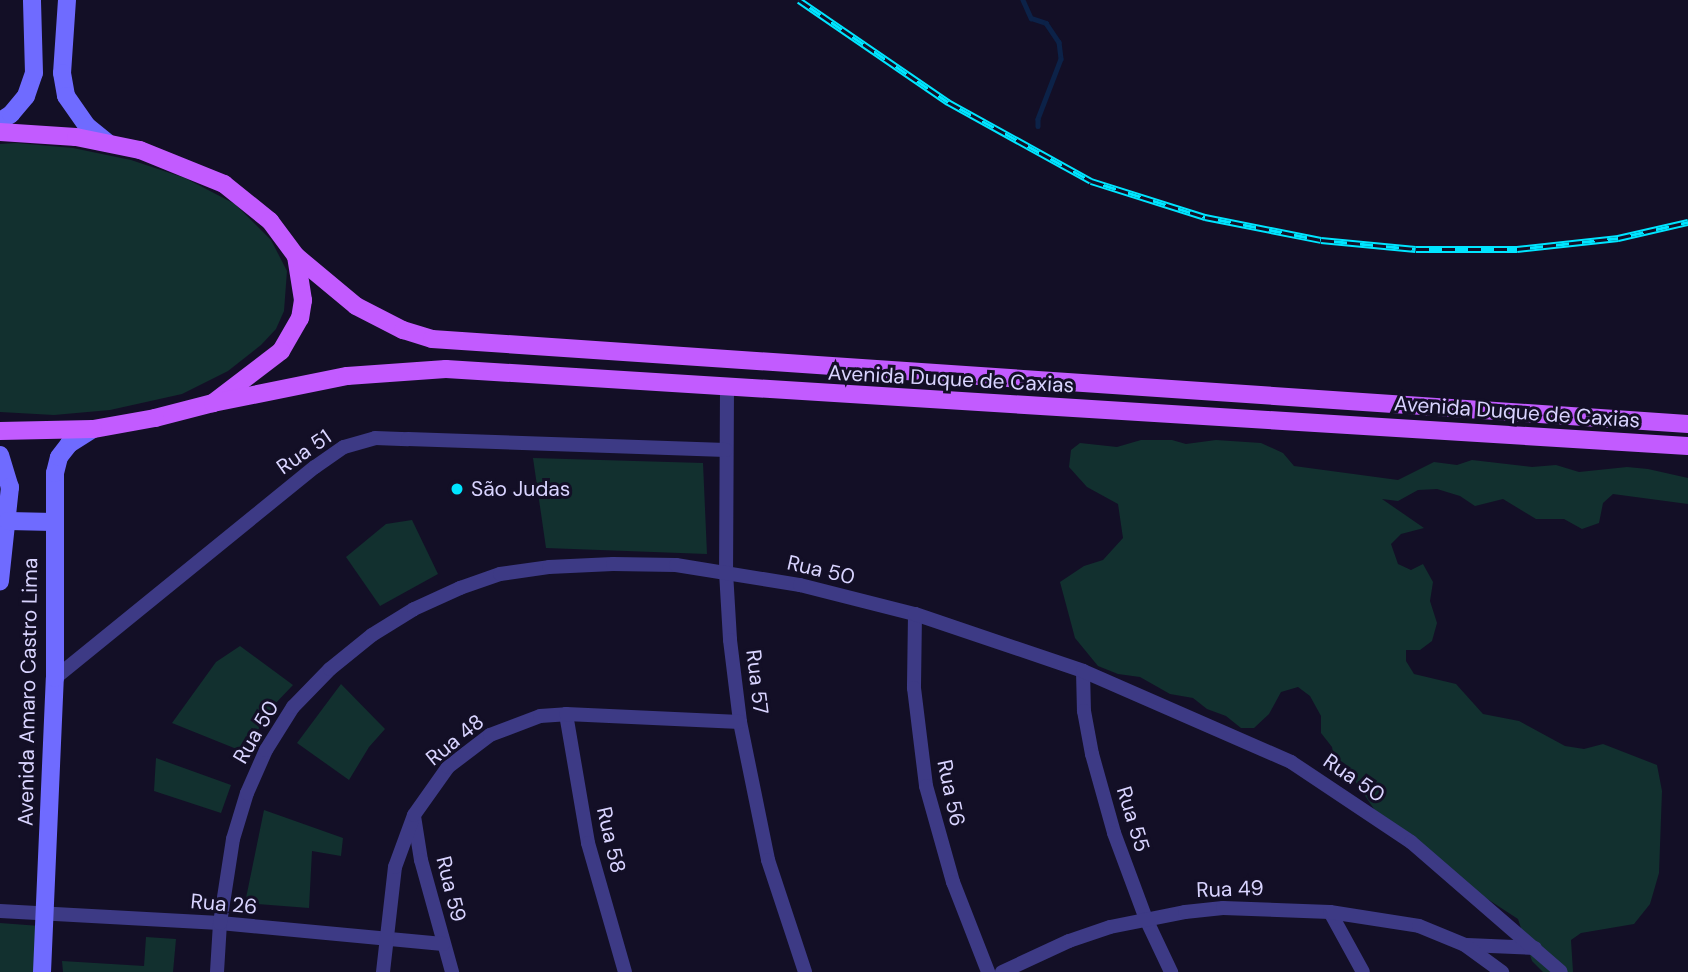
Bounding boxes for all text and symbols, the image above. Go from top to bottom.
street label: Avenida Duque de Caxias [827,360,1075,398]
street label: Avenida Duque de Caxias [1393,391,1641,433]
street label: Rua 51 [272,424,336,480]
place label: São Judas [471,476,570,502]
marker: São Judas [449,481,465,497]
street label: Rua 50 [785,550,857,590]
street label: Avenida Amaro Castro Lima [13,558,43,826]
street label: Rua 57 [741,648,773,716]
street label: Rua 50 [228,696,284,768]
street label: Rua 48 [421,709,489,771]
street label: Rua 50 [1318,748,1390,808]
street label: Rua 56 [932,757,970,829]
street label: Rua 55 [1111,783,1155,855]
street label: Rua 58 [591,804,631,876]
street label: Rua 59 [431,853,471,925]
street label: Rua 49 [1196,875,1264,903]
street label: Rua 26 [190,889,258,919]

